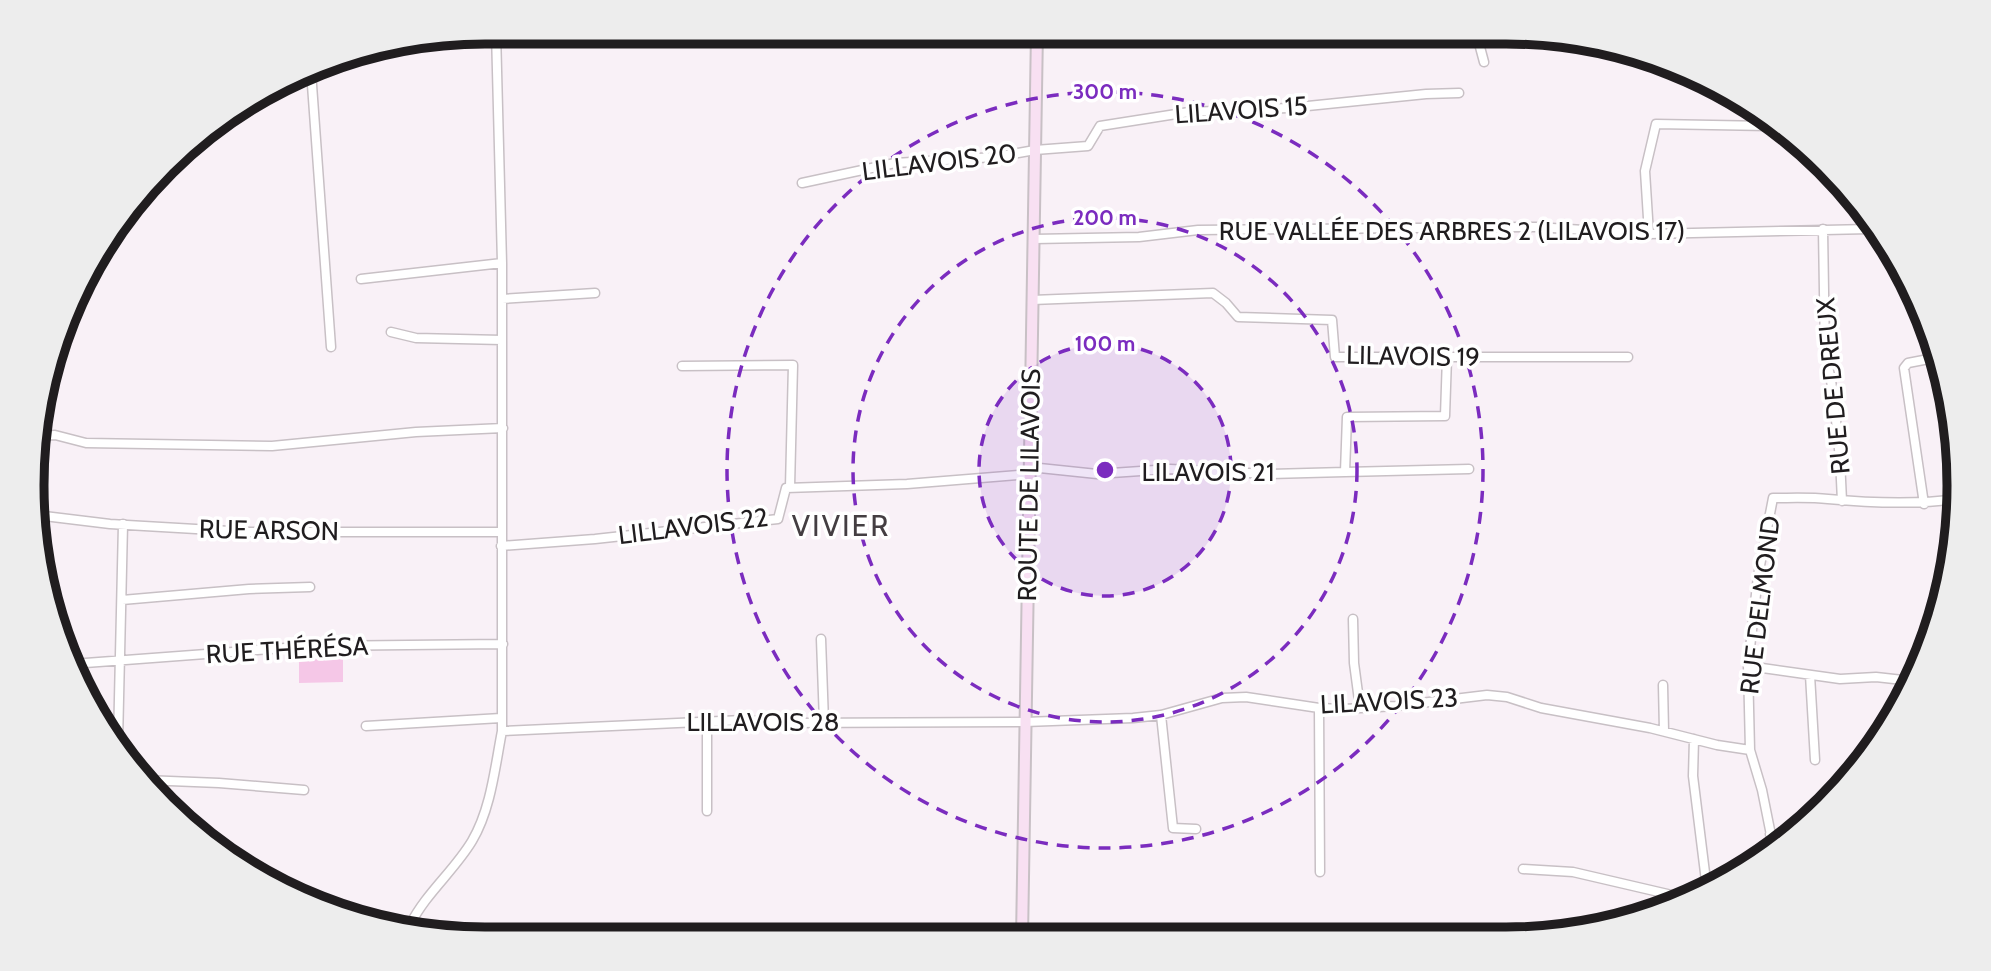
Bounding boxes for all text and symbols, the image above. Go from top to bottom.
text: 300 m [1073,79,1137,104]
street label: LILAVOIS 15 [1173,89,1309,131]
street label: LILLAVOIS 20 [860,137,1018,187]
text: 200 m [1073,205,1137,230]
street label: RUE VALLÉE DES ARBRES 2 (LILAVOIS 17) [1219,215,1685,247]
street label: RUE DE DREUX [1809,296,1857,476]
text: 100 m [1075,331,1135,356]
street label: LILAVOIS 19 [1346,339,1480,373]
street label: ROUTE DE LILAVOIS [1011,368,1047,602]
street label: LILAVOIS 21 [1142,456,1274,488]
centre of rings [1093,458,1117,482]
street label: LILLAVOIS 22 [616,501,770,551]
district label: VIVIER [792,507,890,544]
street label: RUE ARSON [199,513,339,547]
street label: RUE DELMOND [1733,514,1787,696]
street label: RUE THÉRÉSA [205,630,369,670]
street label: LILAVOIS 23 [1319,681,1459,721]
street label: LILLAVOIS 28 [686,706,840,738]

